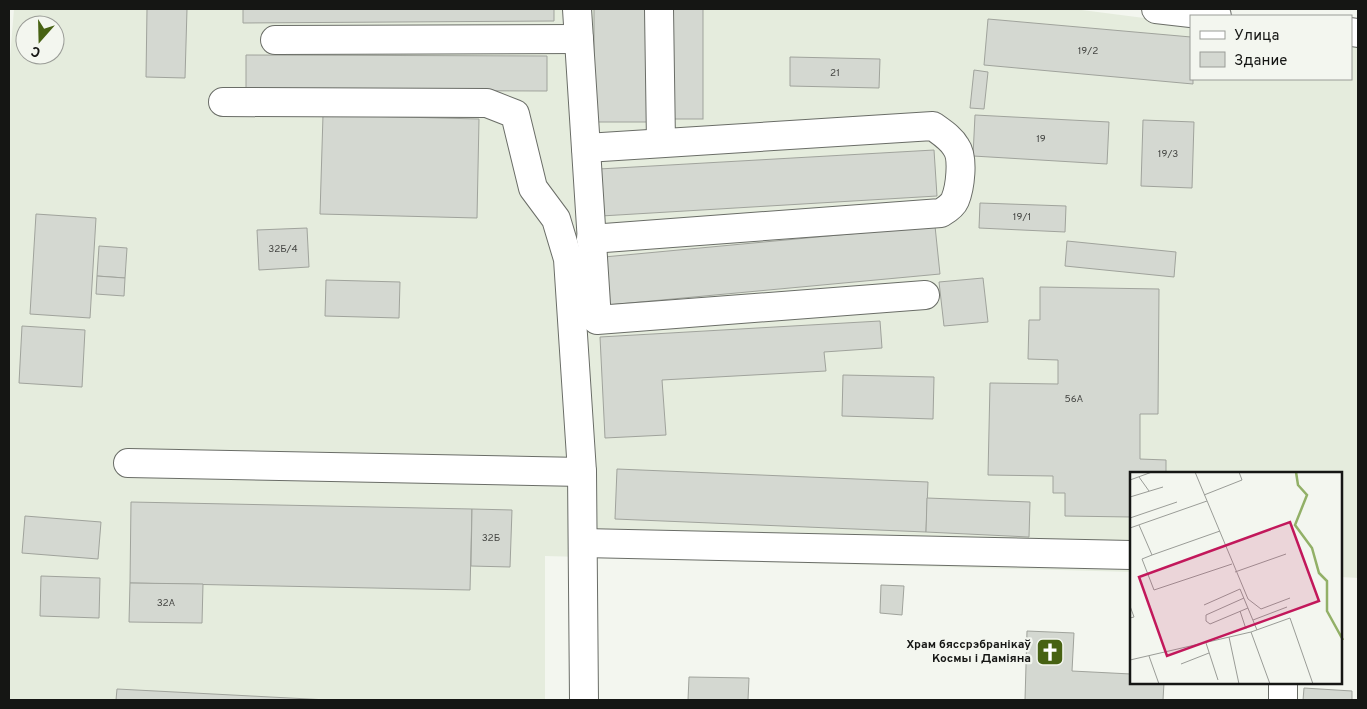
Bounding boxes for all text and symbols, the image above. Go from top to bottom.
north arrow [15,15,65,65]
legend [1190,15,1352,80]
text: Улица [1234,27,1279,46]
text: С [29,41,43,60]
house number: 19/2 [1078,45,1098,58]
text: Здание [1234,52,1287,71]
house number: 21 [830,67,840,80]
house number: 19 [1036,133,1046,146]
house number: 19/3 [1158,148,1178,161]
house number: 19/1 [1013,211,1031,224]
house number: 32Б/4 [268,243,298,256]
house number: 56А [1065,393,1084,406]
inset map [1130,472,1342,684]
house number: 32Б [482,532,500,545]
house number: 32А [157,597,176,610]
place label: Храм бяссрэбранікаў Космы і Даміяна [906,637,1031,667]
church icon: Храм бяссрэбранікаў Космы і Даміяна [1035,637,1065,667]

